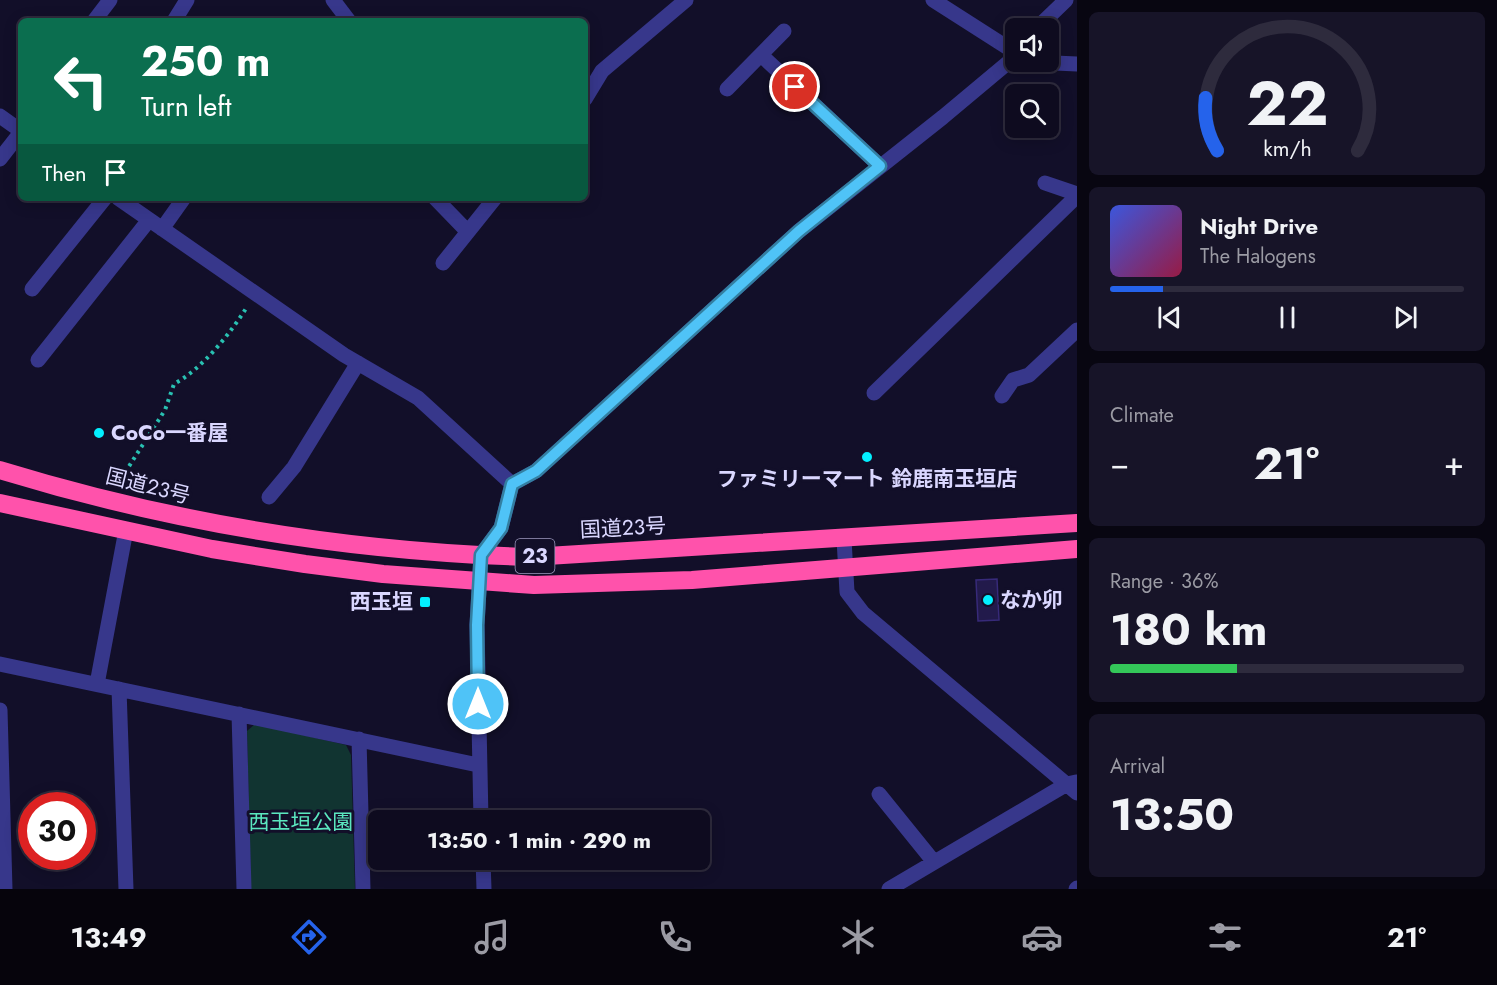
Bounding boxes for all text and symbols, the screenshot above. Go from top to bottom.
map controls [1005,18,1059,138]
button: sound [1005,18,1059,72]
text: 250 m [141,31,271,92]
icon: left [42,42,120,120]
text: 22 [1246,58,1328,148]
pin [769,61,820,112]
icon: arrive [778,70,811,103]
button: search [1005,84,1059,138]
text: Turn left [141,87,231,126]
text: km/h [1263,133,1311,164]
icon: arrive [99,156,132,189]
text: Then [42,157,87,189]
text: Night Drive [1200,210,1318,242]
text: The Halogens [1200,242,1316,271]
icon: previous [1153,301,1186,334]
icon: pause [1271,301,1304,334]
icon: next [1389,301,1422,334]
text: Climate [1110,401,1174,430]
place label: CoCo一番屋 [111,418,228,448]
marker: CoCo一番屋 [92,426,106,440]
text: 21° [1254,431,1319,496]
text: − [1110,440,1129,487]
text: + [1444,440,1464,487]
marker: ファミリーマート 鈴鹿南玉垣店 [860,450,874,464]
street label: 国道23号 [102,461,194,511]
place label: ファミリーマート 鈴鹿南玉垣店 [717,464,1017,494]
street label: 国道23号 [579,511,667,545]
road number: 23 [516,539,554,573]
text: Range · 36% [1110,567,1218,596]
place label: なか卯 [1000,585,1063,615]
place label: 西玉垣 [350,587,413,617]
marker: なか卯 [981,593,995,607]
marker: 西玉垣 [418,595,432,609]
text: 180 km [1110,597,1267,662]
position arrow [446,672,510,736]
text: Arrival [1110,752,1165,781]
text: 13:50 [1110,782,1234,847]
speed limit sign: 30 [18,792,96,870]
park label: 西玉垣公園 [249,807,354,837]
text: 13:50 · 1 min · 290 m [427,824,651,856]
icon: directions [288,916,330,958]
icon: music [471,916,513,958]
icon: phone [654,916,696,958]
icon: climate [837,916,879,958]
icon: car [1021,916,1063,958]
icon: filters [1204,916,1246,958]
text: 13:49 [71,918,147,957]
text: 21° [1387,918,1426,957]

